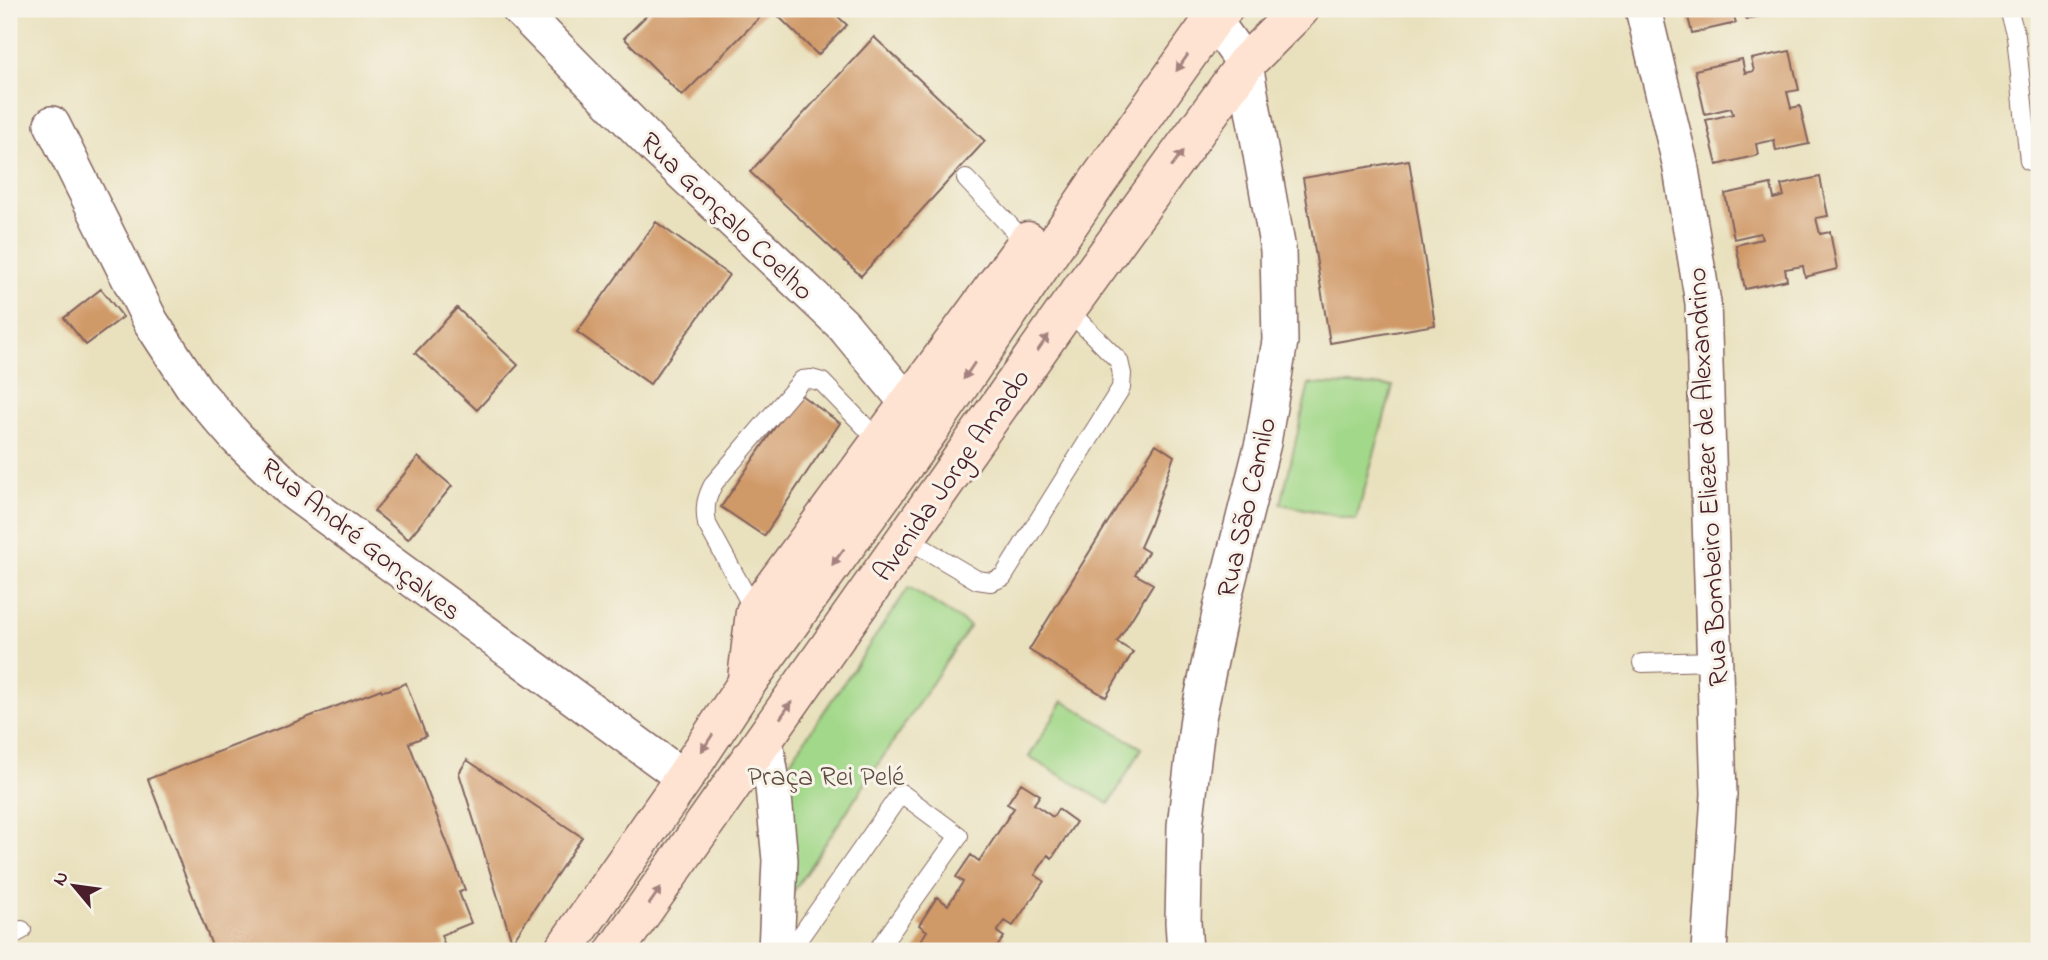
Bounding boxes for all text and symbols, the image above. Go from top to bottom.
one-way arrow [1175,54,1189,72]
street label: Rua Gonçalo Coelho [629,123,822,312]
one-way arrow [1169,150,1183,168]
street label: Rua Bombeiro Eliezer de Alexandrino [1678,266,1741,687]
one-way arrow [1036,334,1050,352]
street label: Avenida Jorge Amado [864,361,1042,591]
one-way arrow [962,362,976,380]
street label: Rua São Camilo [1208,414,1289,602]
street label: Rua André Gonçalves [251,449,469,632]
one-way arrow [831,547,845,566]
one-way arrow [779,701,793,719]
one-way arrow [701,733,714,753]
park label: Praça Rei Pelé [747,758,905,799]
north arrow [38,852,108,922]
text: N [46,867,76,891]
one-way arrow [648,887,662,905]

